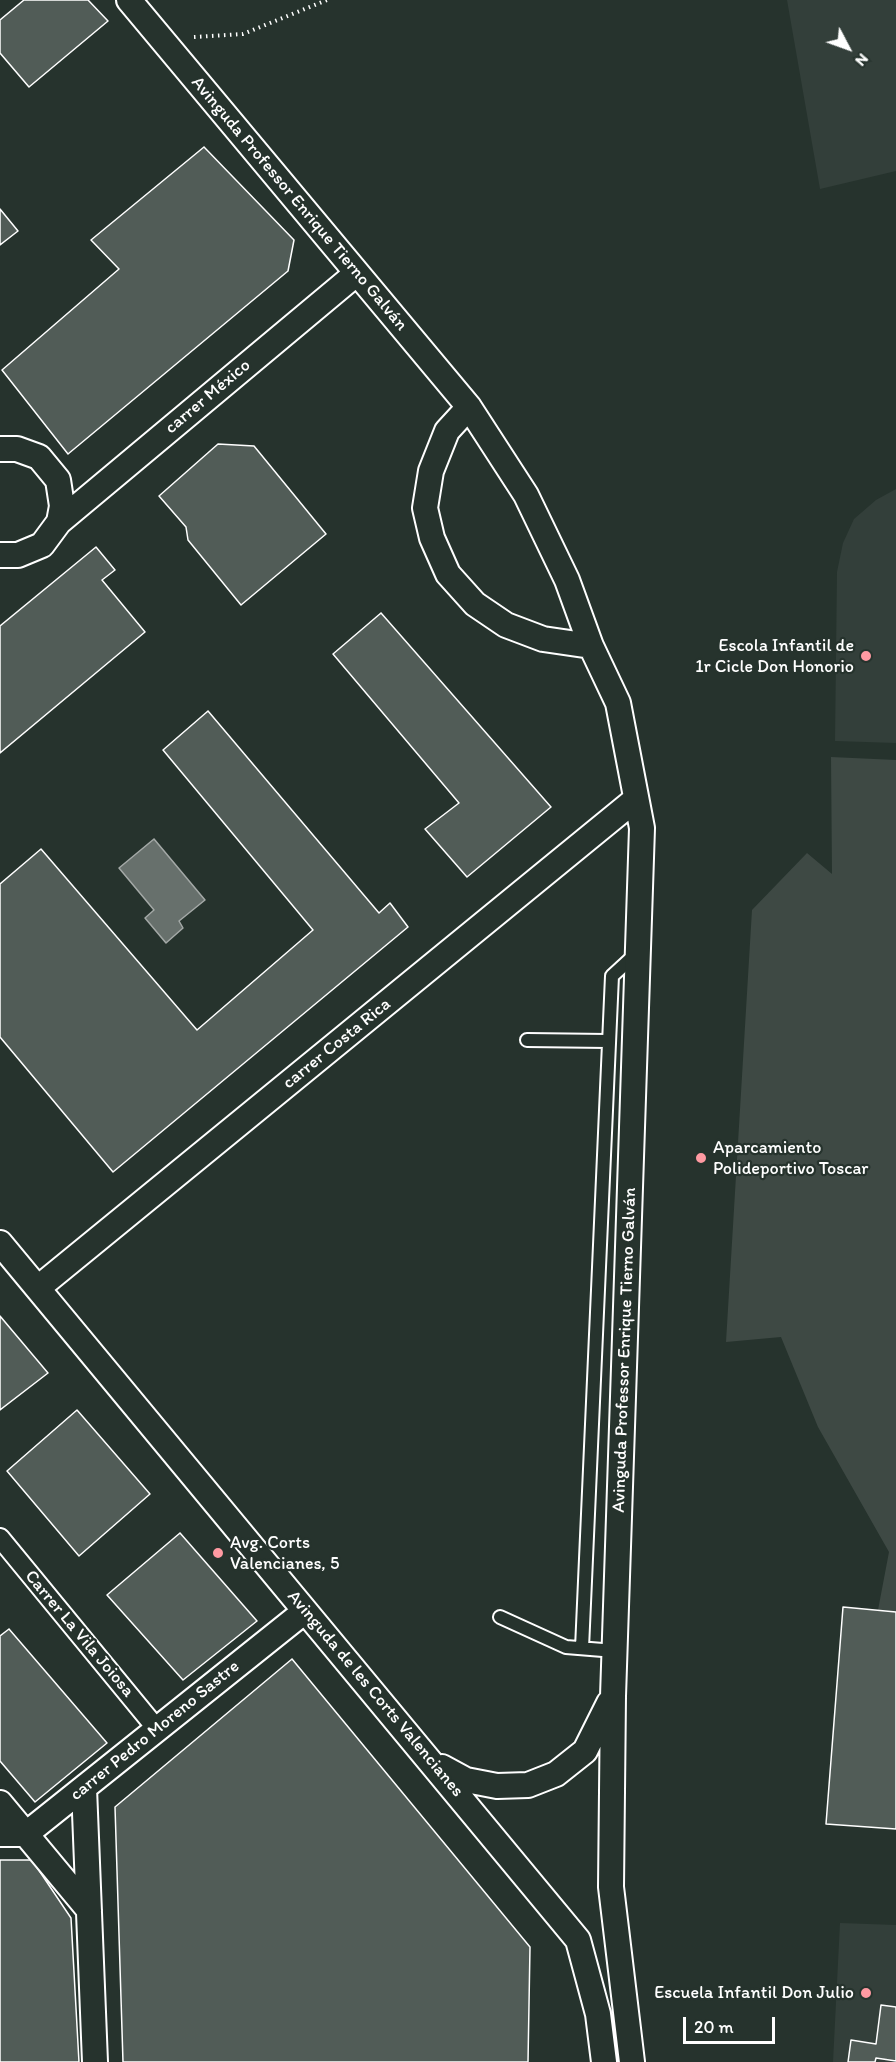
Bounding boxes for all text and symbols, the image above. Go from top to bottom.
north arrow [818,18,878,78]
text: N [851,50,873,70]
street label: Avinguda Professor Enrique Tierno Galván [186,72,412,336]
street label: carrer México [161,355,255,439]
place label: Escola Infantil de 1r Cicle Don Honorio [695,635,854,678]
marker: Escola Infantil de 1r Cicle Don Honorio [859,649,873,663]
street label: carrer Costa Rica [279,994,395,1094]
place label: Aparcamiento Polideportivo Toscar [713,1137,868,1180]
marker: Aparcamiento Polideportivo Toscar [694,1151,708,1165]
street label: Avinguda Professor Enrique Tierno Galván [609,1187,641,1513]
place label: Avg. Corts Valencianes, 5 [230,1532,339,1574]
marker: Avg. Corts Valencianes, 5 [211,1546,225,1560]
street label: Carrer La Vila Joiosa [20,1566,138,1702]
street label: Avinguda de les Corts Valencianes [282,1586,468,1802]
street label: carrer Pedro Moreno Sastre [66,1656,244,1806]
place label: Escuela Infantil Don Julio [654,1982,854,2004]
marker: Escuela Infantil Don Julio [859,1986,873,2000]
scale bar [686,2005,778,2043]
text: 20 m [694,2016,734,2038]

